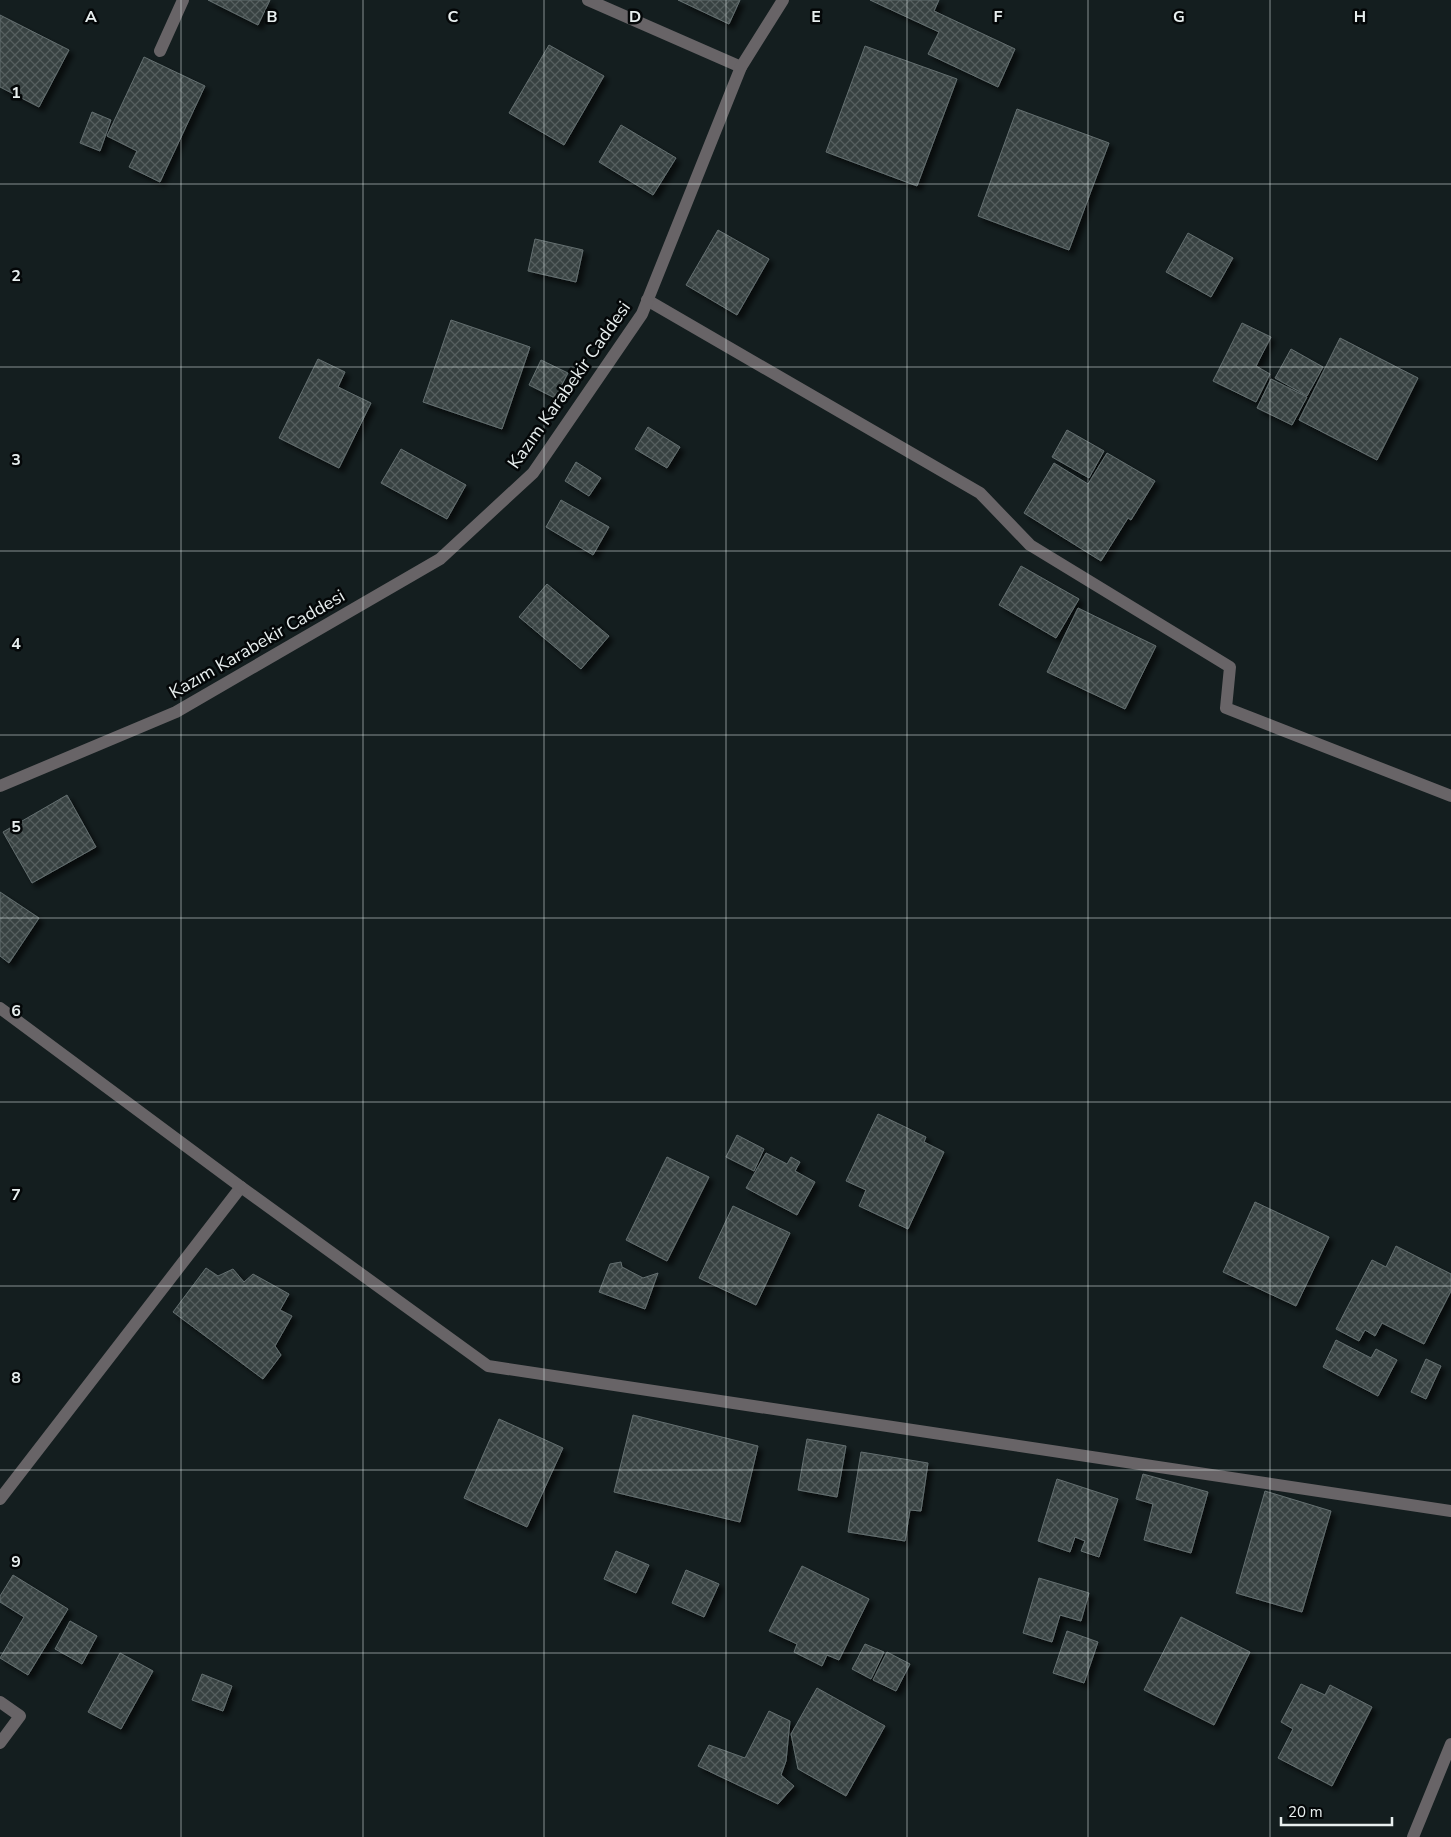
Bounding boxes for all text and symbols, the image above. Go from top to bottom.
text: A [85,6,97,28]
text: B [266,6,278,28]
text: C [448,6,459,28]
text: D [629,6,641,28]
text: E [811,6,821,28]
text: F [994,6,1003,28]
text: G [1173,6,1185,28]
text: H [1354,6,1366,28]
text: 1 [11,82,21,104]
text: 2 [11,265,21,287]
street label: Kazım Karabekir Caddesi [502,297,636,473]
text: 3 [11,449,21,471]
street label: Kazım Karabekir Caddesi [165,584,349,704]
text: 4 [11,633,21,655]
text: 5 [11,816,21,838]
text: 6 [11,1000,21,1022]
text: 7 [11,1184,21,1206]
text: 8 [11,1367,21,1389]
text: 9 [11,1551,21,1573]
scale bar [1281,1794,1392,1826]
text: 20 m [1288,1802,1323,1822]

